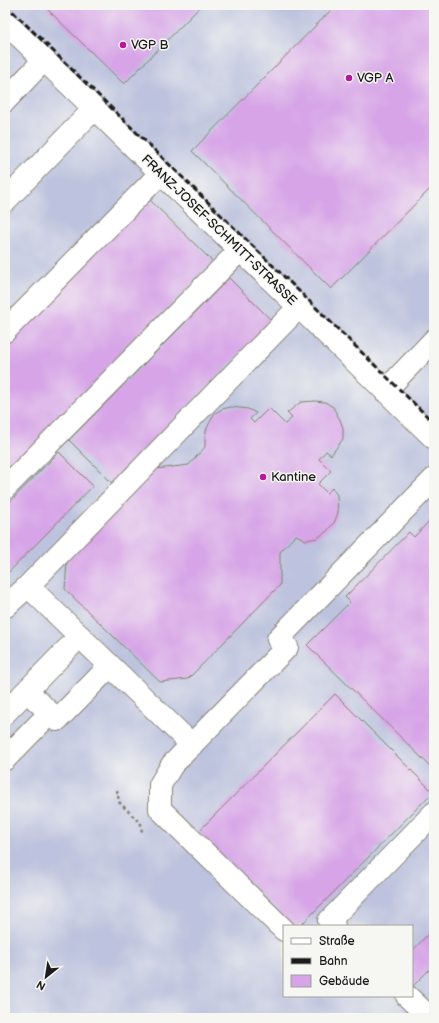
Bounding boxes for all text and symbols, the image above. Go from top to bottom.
place label: VGP B [131,37,168,53]
marker: VGP B [118,40,128,50]
place label: VGP A [357,70,393,86]
marker: VGP A [344,73,354,83]
street label: FRANZ-JOSEF-SCHMITT-STRASSE [138,151,300,309]
place label: Kantine [271,469,316,485]
marker: Kantine [258,472,268,482]
legend [283,925,413,997]
text: Straße [319,934,355,949]
text: Bahn [319,954,348,969]
north arrow [26,957,66,997]
text: Gebäude [319,974,369,989]
text: N [34,978,48,993]

